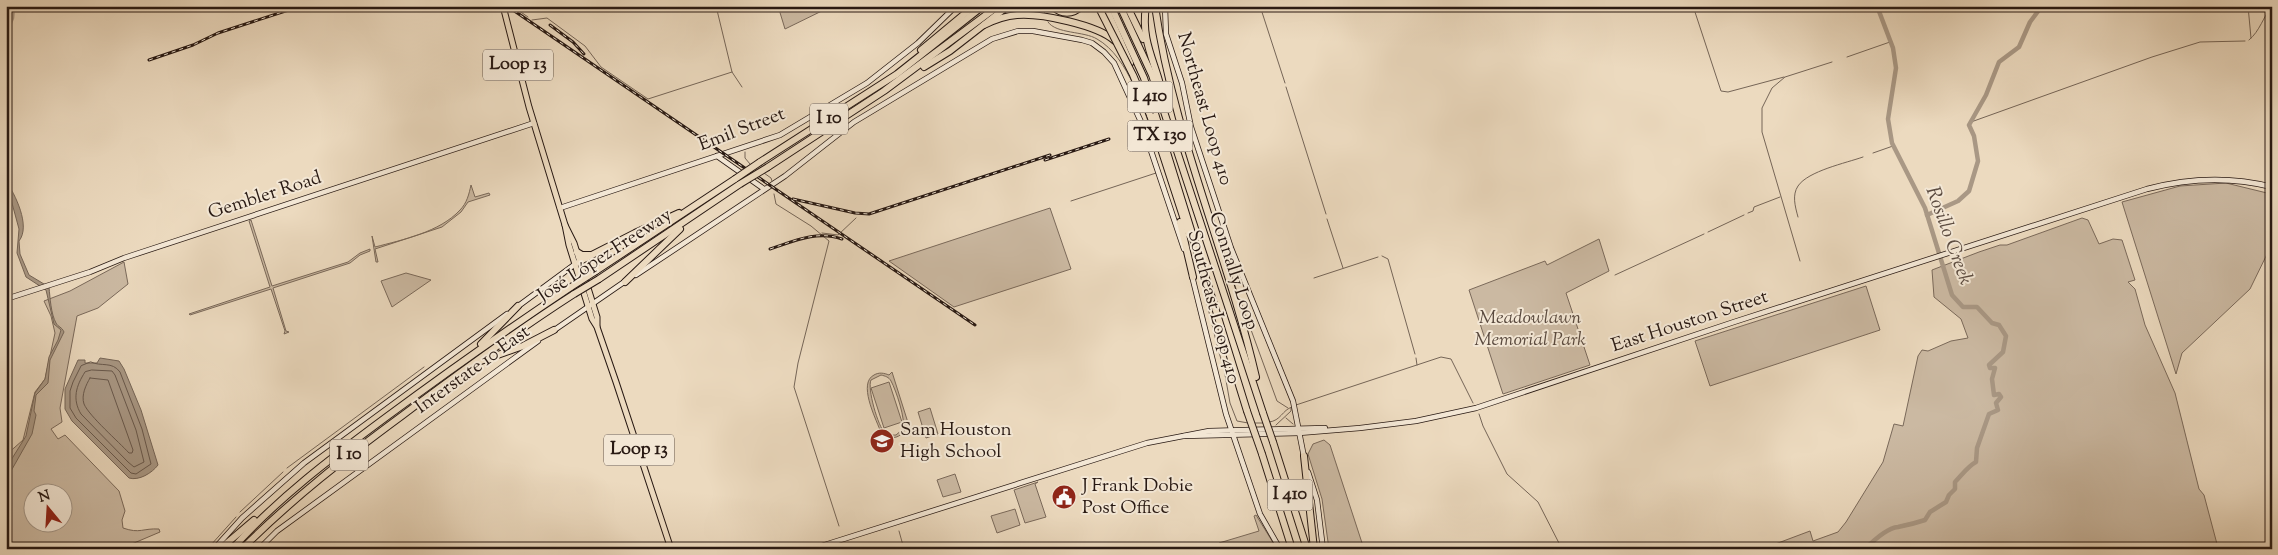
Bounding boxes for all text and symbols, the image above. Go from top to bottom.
street label: Northeast Loop 410 [1169,29,1239,189]
road number: Loop 13 [483,50,553,80]
road number: I 410 [1128,81,1172,112]
street label: Emil Street [695,101,790,159]
road number: I 10 [810,104,848,134]
road number: TX 130 [1128,120,1192,152]
street label: Gembler Road [205,165,326,227]
water label: Rosillo Creek [1917,183,1979,289]
street label: José López Freeway [532,202,678,310]
street label: Connally Loop [1201,208,1265,334]
street label: Southeast Loop 410 [1179,227,1247,387]
street label: East Houston Street [1608,284,1772,360]
park label: Meadowlawn Memorial Park [1474,305,1586,354]
street label: Interstate 10 East [410,319,536,421]
place label: Sam Houston High School [900,417,1012,466]
school or university icon: Sam Houston High School [869,428,895,454]
road number: Loop 13 [604,434,674,466]
road number: I 10 [330,440,368,470]
place label: J Frank Dobie Post Office [1081,473,1193,522]
road number: I 410 [1268,480,1312,510]
north arrow [22,482,72,532]
public building icon: J Frank Dobie Post Office [1051,484,1077,510]
text: N [36,486,53,509]

